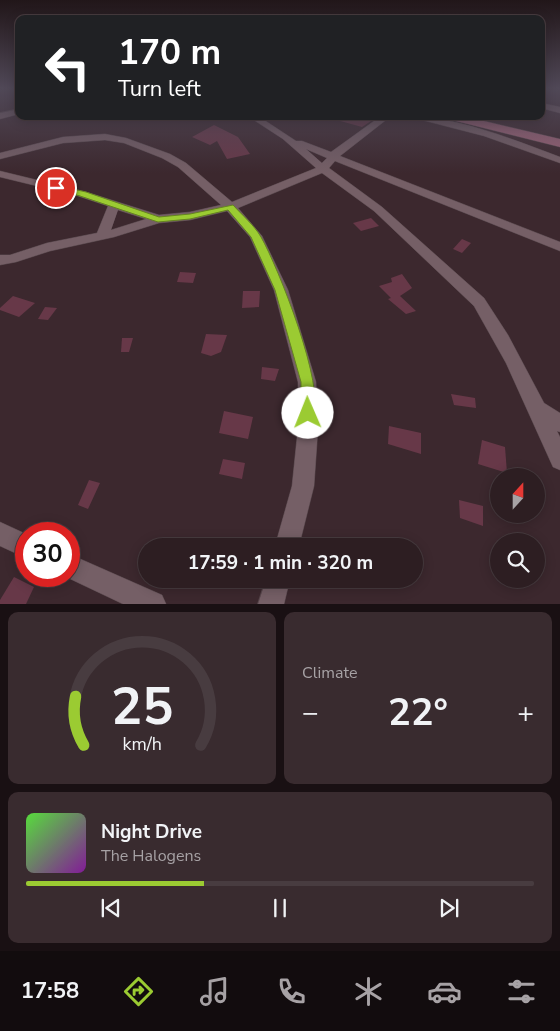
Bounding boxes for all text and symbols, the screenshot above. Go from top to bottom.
text: 170 m [118,29,221,76]
icon: left [35,35,100,100]
text: Turn left [118,74,201,104]
pin [35,167,77,209]
icon: arrive [42,174,70,202]
position arrow [281,386,333,438]
north arrow [490,468,545,522]
map controls [490,468,545,588]
speed limit sign: 30 [15,522,80,587]
button: search [490,533,545,588]
text: 17:59 · 1 min · 320 m [188,550,373,576]
text: Climate [302,662,357,684]
text: 25 [111,671,173,742]
text: 22° [388,687,448,738]
text: − [302,694,319,732]
text: + [517,694,534,732]
text: km/h [122,732,162,756]
text: Night Drive [101,819,202,845]
text: The Halogens [101,845,201,867]
icon: previous [97,894,125,922]
icon: pause [266,894,294,922]
icon: next [435,894,463,922]
icon: directions [121,974,156,1009]
icon: music [197,974,232,1009]
icon: phone [274,974,309,1009]
icon: climate [351,974,386,1009]
icon: car [427,974,462,1009]
icon: filters [504,974,539,1009]
text: 17:58 [21,976,79,1006]

